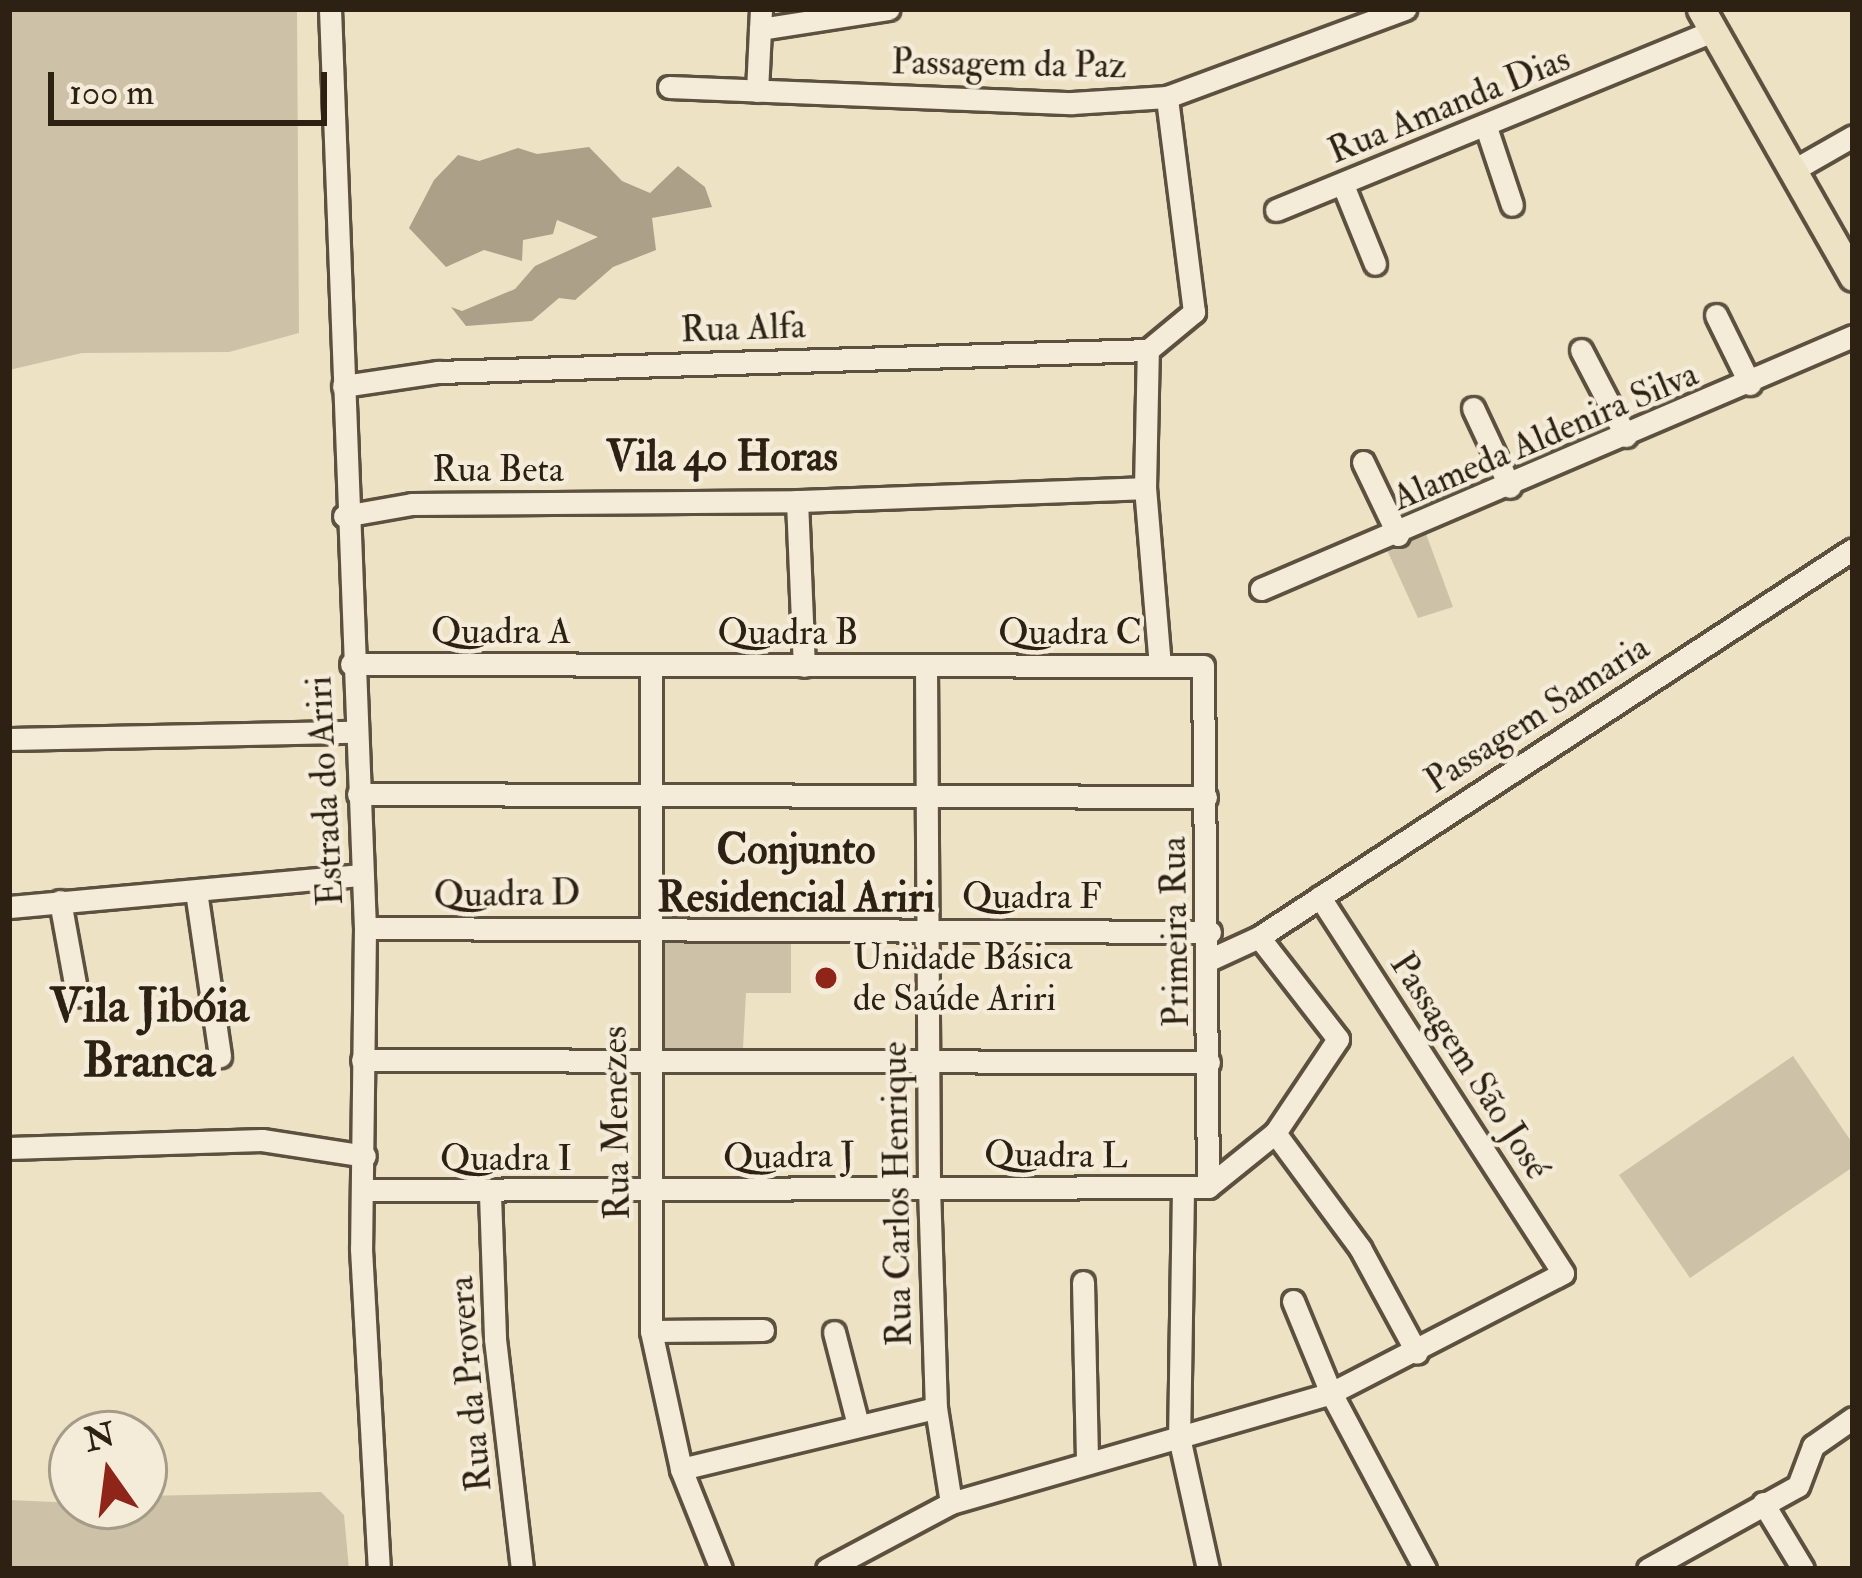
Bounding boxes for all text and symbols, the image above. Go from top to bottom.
street label: Rua Amanda Dias [1322,37,1576,173]
street label: Passagem da Paz [891,40,1127,88]
scale bar [54,48,333,122]
text: 100 m [69,70,154,115]
street label: Rua Alfa [680,304,806,352]
street label: Alameda Aldenira Silva [1386,352,1704,520]
district label: Vila 40 Horas [606,432,838,482]
street label: Rua Beta [432,448,564,492]
street label: Quadra A [431,610,571,654]
street label: Quadra B [718,611,858,655]
street label: Quadra C [998,611,1142,655]
street label: Passagem Samaria [1417,626,1657,802]
street label: Estrada do Ariri [297,675,353,907]
district label: Conjunto Residencial Ariri [657,825,935,924]
street label: Primeira Rua [1152,836,1198,1028]
street label: Quadra D [433,871,581,917]
street label: Quadra F [962,875,1102,919]
place label: Unidade Básica de Saúde Ariri [853,935,1073,1020]
street label: Passagem São José [1381,945,1559,1187]
marker: Unidade Básica de Saúde Ariri [810,962,842,994]
district label: Vila Jibóia Branca [49,977,249,1090]
street label: Rua Menezes [593,1026,639,1220]
street label: Rua Carlos Henrique [873,1041,921,1347]
street label: Quadra L [984,1132,1128,1178]
street label: Quadra J [723,1133,855,1179]
street label: Quadra I [440,1137,572,1181]
street label: Rua da Provera [439,1275,501,1493]
north arrow [48,1410,168,1530]
text: N [81,1414,119,1461]

